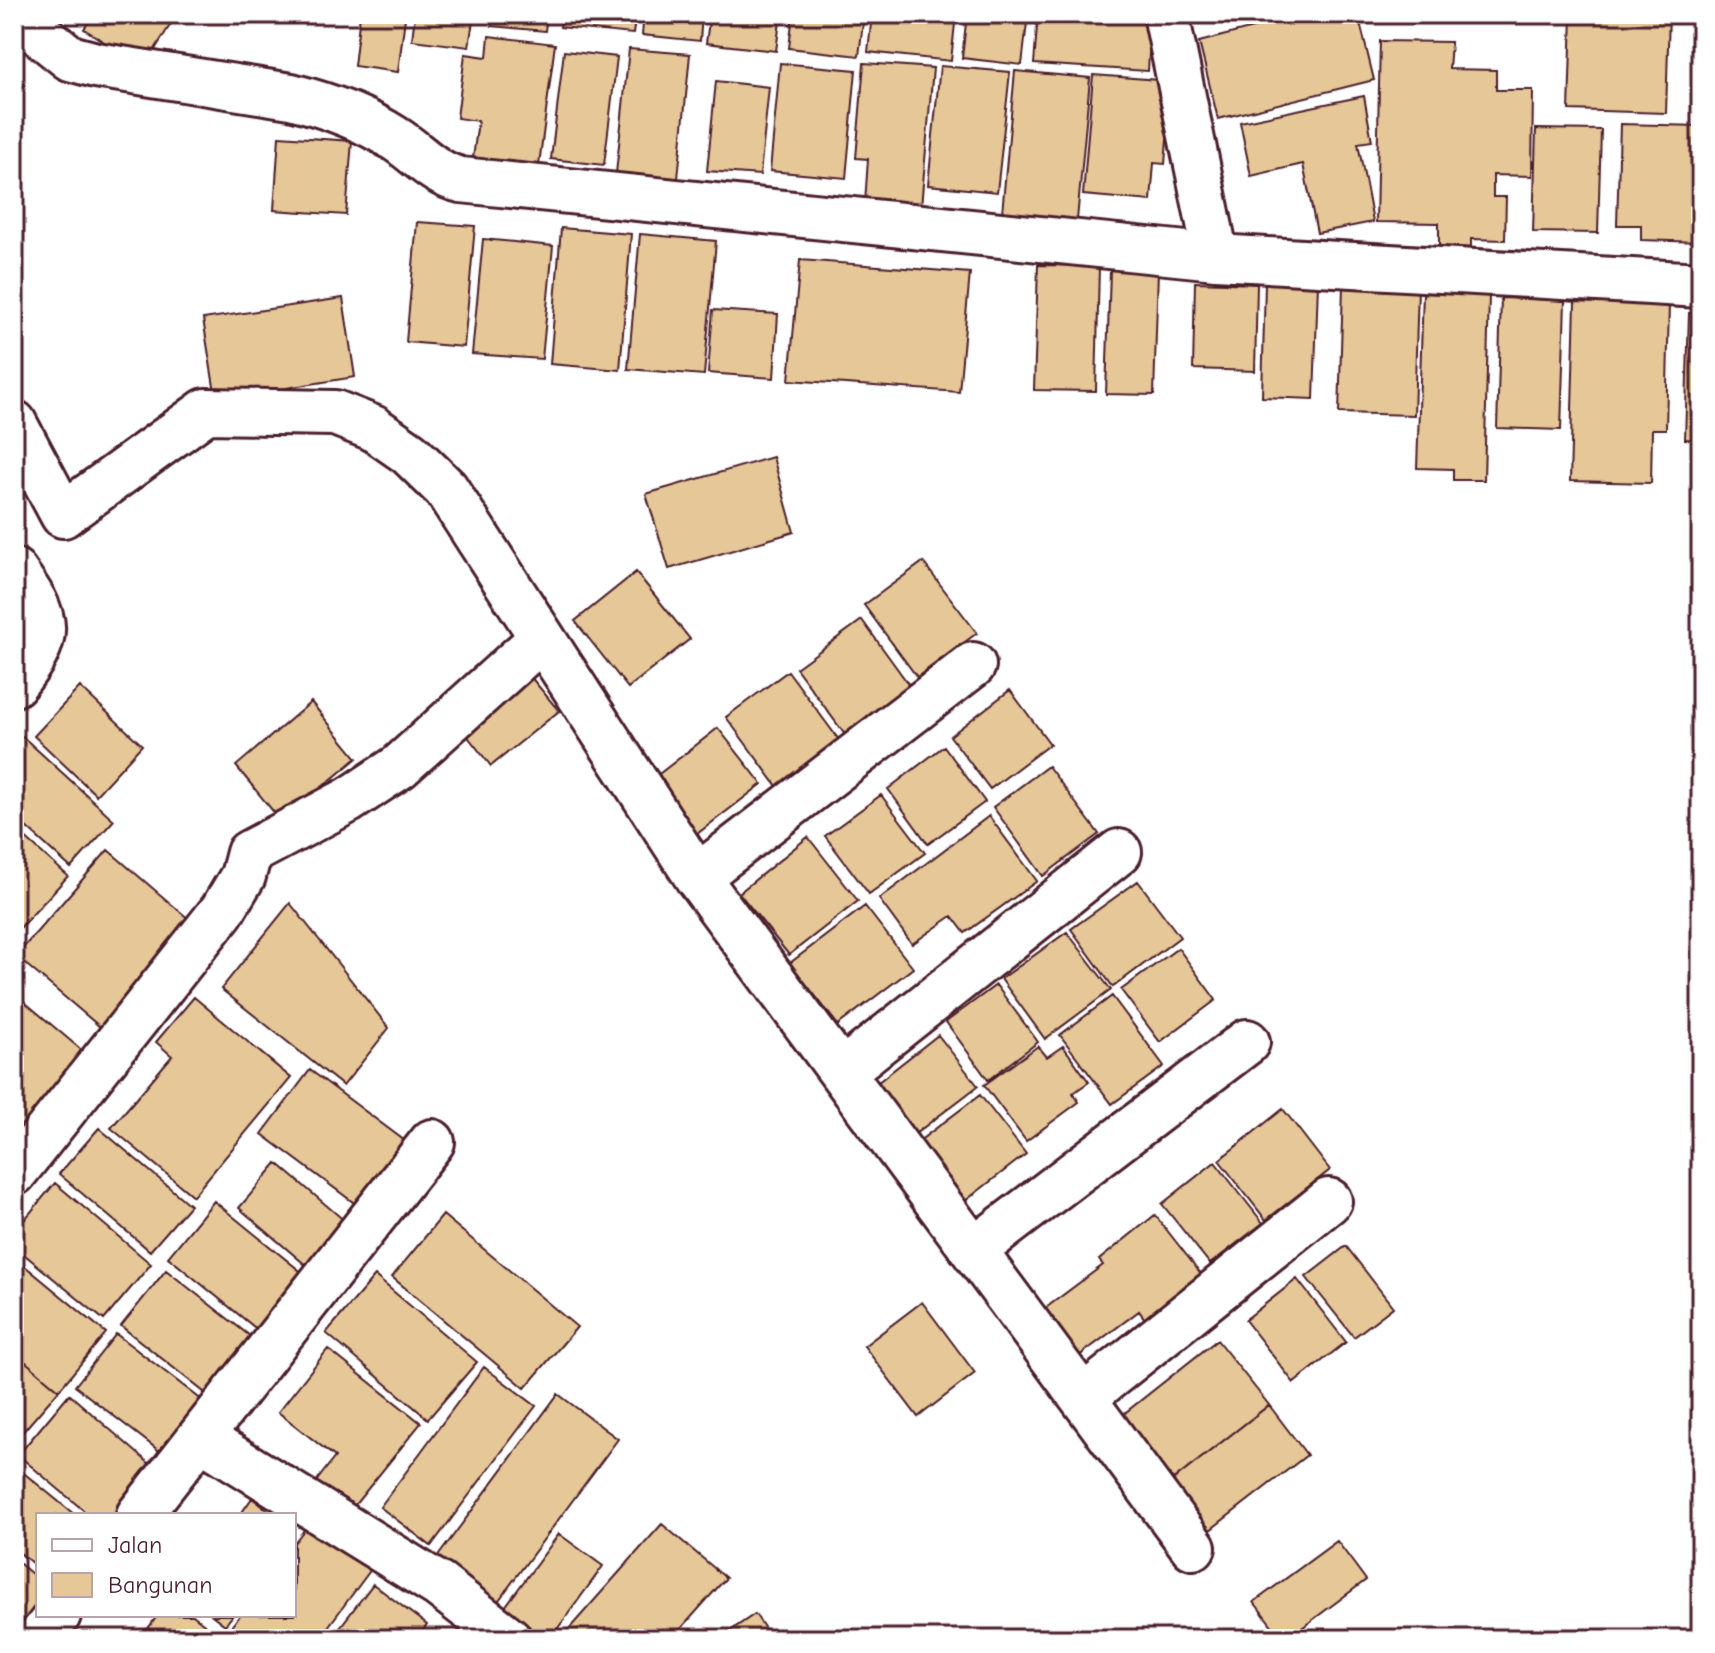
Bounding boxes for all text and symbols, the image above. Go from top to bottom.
legend [36,1513,296,1617]
text: Jalan [108,1531,162,1559]
text: Bangunan [108,1571,212,1599]

